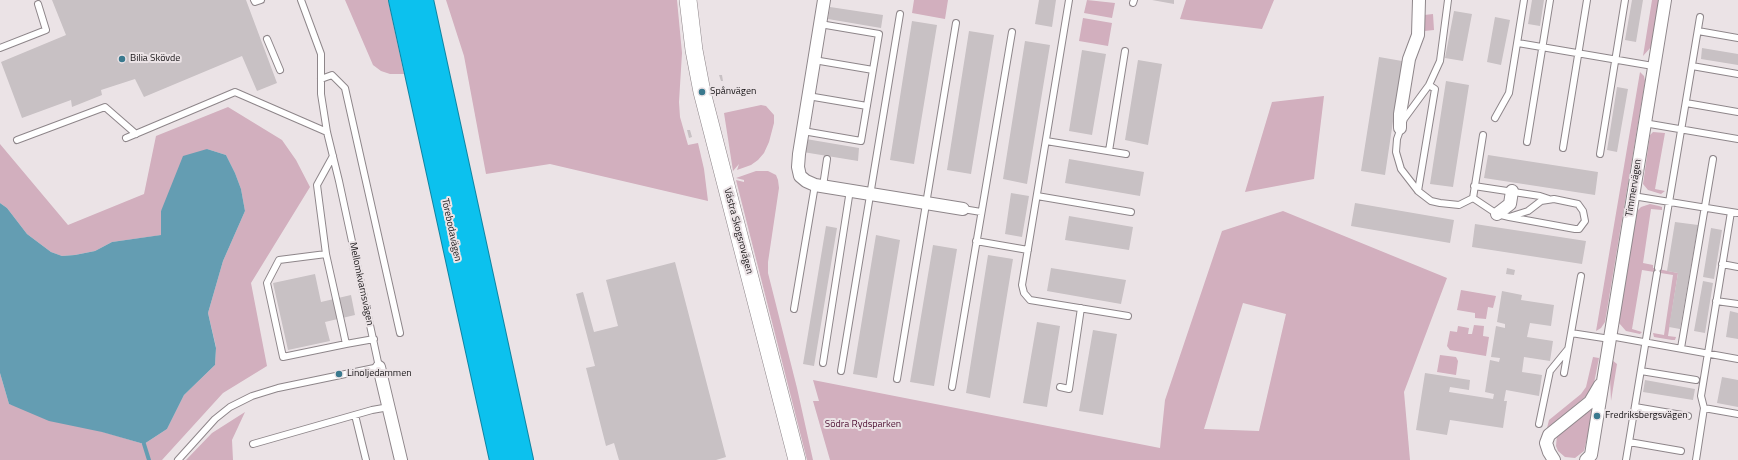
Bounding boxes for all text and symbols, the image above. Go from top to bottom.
place label: Bilia Skövde [130,53,180,65]
marker: Bilia Skövde [117,54,127,64]
place label: Spånvägen [710,86,756,98]
marker: Spånvägen [697,87,707,97]
street label: Timmervägen [1624,158,1644,218]
street label: Västra Skogsrovägen [721,187,755,275]
street label: Törebodavägen [438,197,464,263]
street label: Mellomkvarnsvägen [346,241,376,327]
place label: Linoljedammen [347,368,412,380]
marker: Linoljedammen [334,369,344,379]
place label: Fredriksbergsvägen [1605,410,1688,422]
marker: Fredriksbergsvägen [1592,411,1602,421]
park label: Södra Rydsparken [825,419,901,431]

